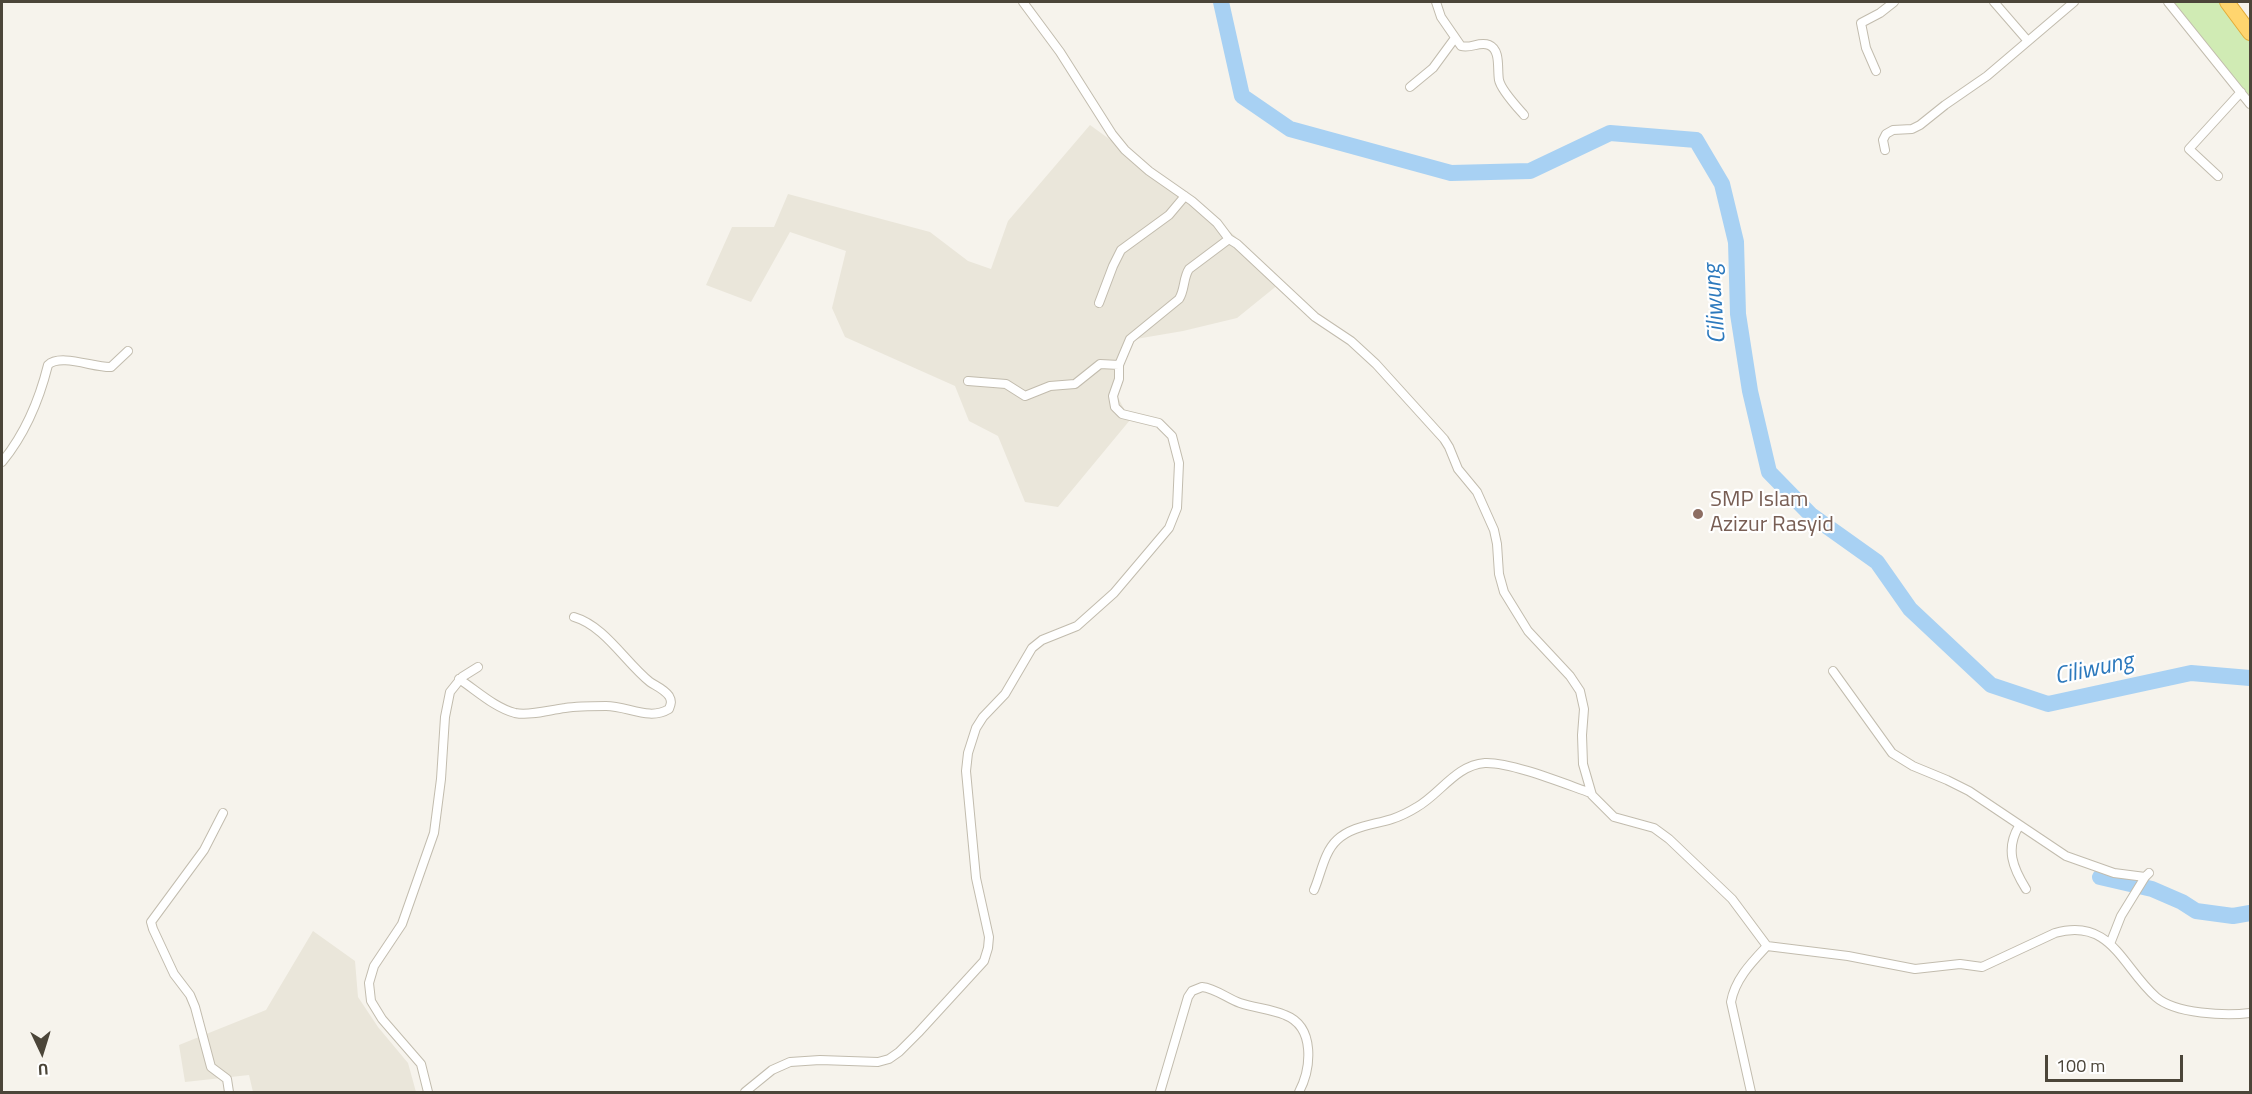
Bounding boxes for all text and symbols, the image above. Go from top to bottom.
water label: Ciliwung [1699,263,1733,345]
place label: SMP Islam Azizur Rasyid [1710,488,1834,540]
marker: SMP Islam Azizur Rasyid [1691,507,1705,521]
water label: Ciliwung [2052,648,2136,692]
north arrow [12,1022,72,1082]
scale bar [2048,1043,2186,1081]
text: 100 m [2056,1052,2105,1079]
text: U [37,1058,49,1082]

